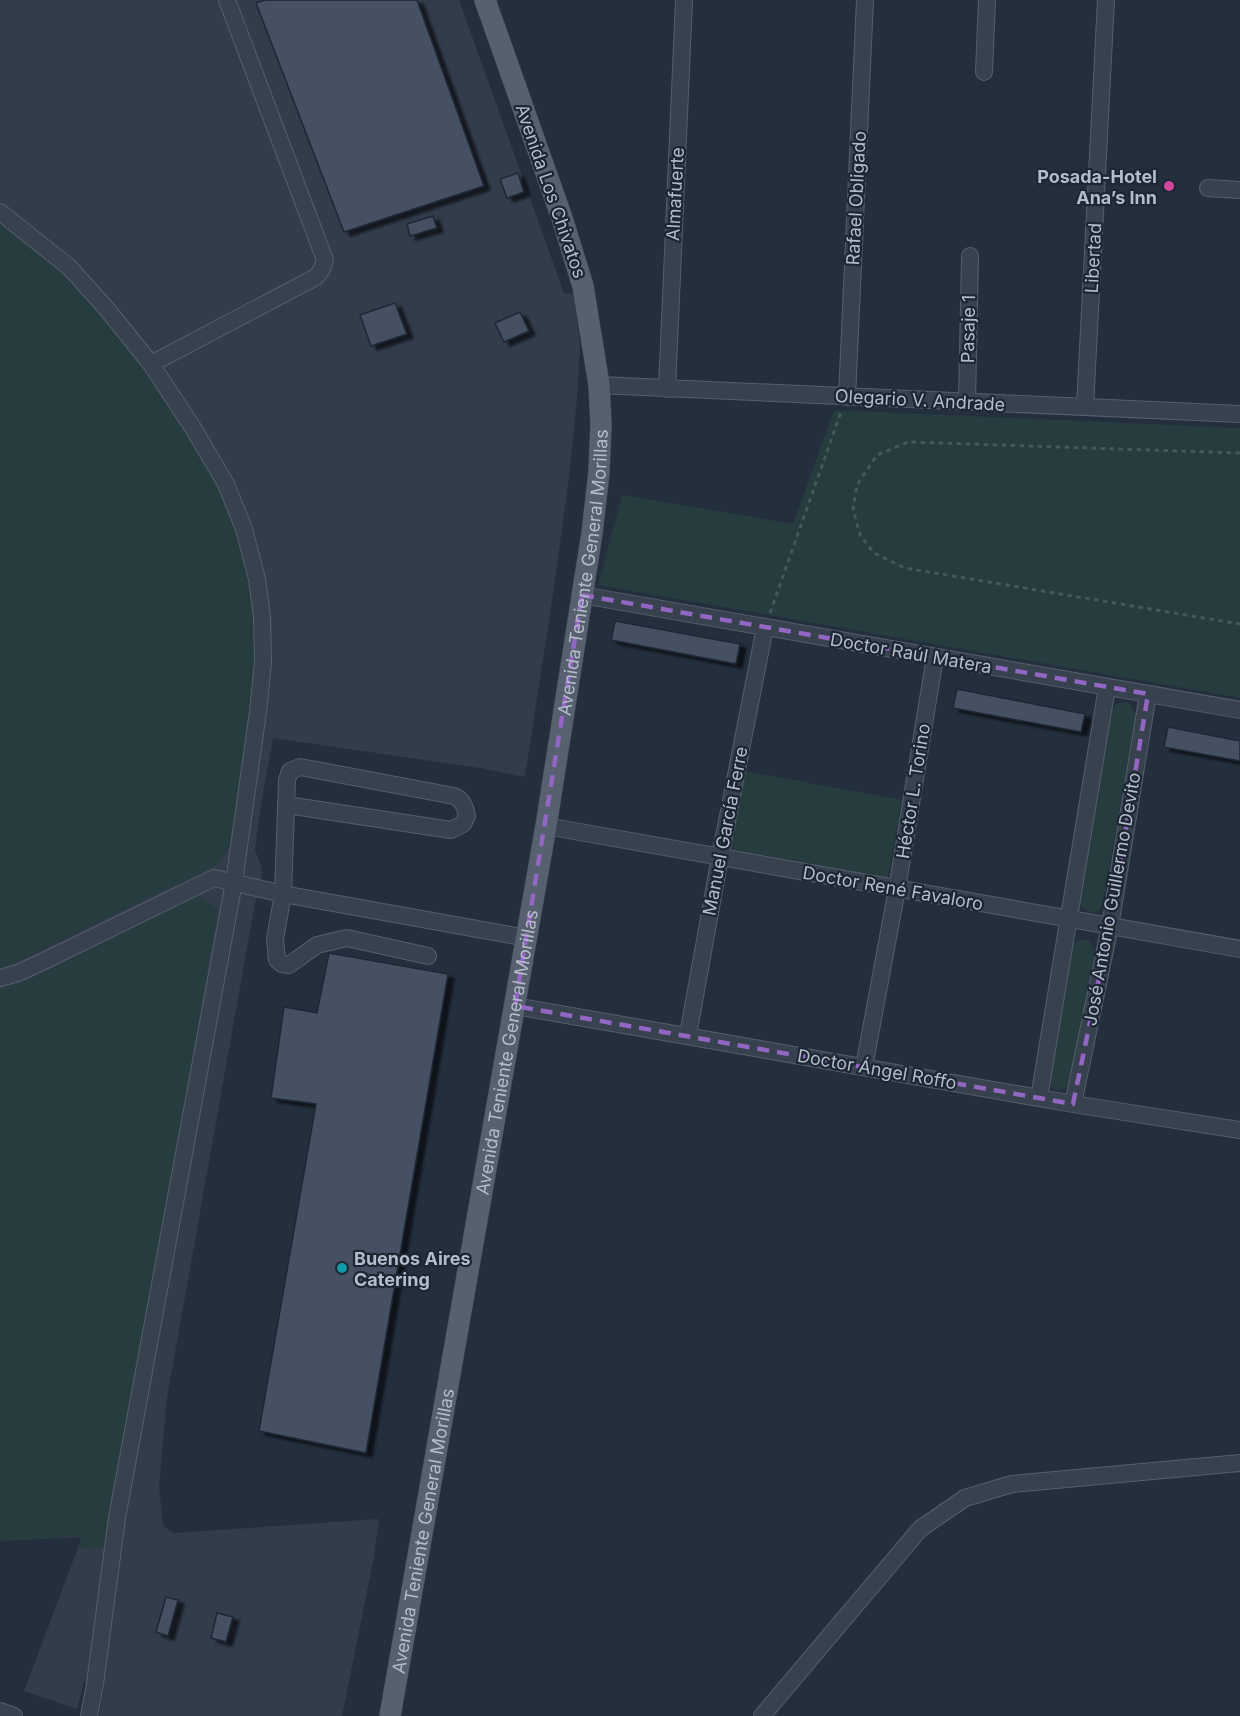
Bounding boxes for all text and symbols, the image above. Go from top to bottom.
street label: Avenida Los Chivatos [511,101,591,281]
street label: Rafael Obligado [842,130,870,266]
street label: Almafuerte [662,147,688,241]
place label: Posada-Hotel Ana’s Inn [1037,166,1157,208]
marker: Posada-Hotel Ana’s Inn [1162,179,1176,193]
street label: Libertad [1081,222,1105,294]
street label: Pasaje 1 [957,295,979,363]
street label: Olegario V. Andrade [834,385,1006,415]
street label: Avenida Teniente General Morillas [553,429,611,717]
street label: Doctor Raúl Matera [829,628,993,678]
street label: Héctor L. Torino [892,722,934,860]
street label: Manuel García Ferre [698,745,752,917]
street label: José Antonio Guillermo Devito [1079,771,1145,1027]
street label: Doctor René Favaloro [801,862,985,914]
street label: Avenida Teniente General Morillas [471,908,542,1196]
street label: Doctor Ángel Roffo [796,1044,958,1093]
place label: Buenos Aires Catering [354,1248,470,1290]
marker: Buenos Aires Catering [335,1261,349,1275]
street label: Avenida Teniente General Morillas [387,1387,458,1675]

